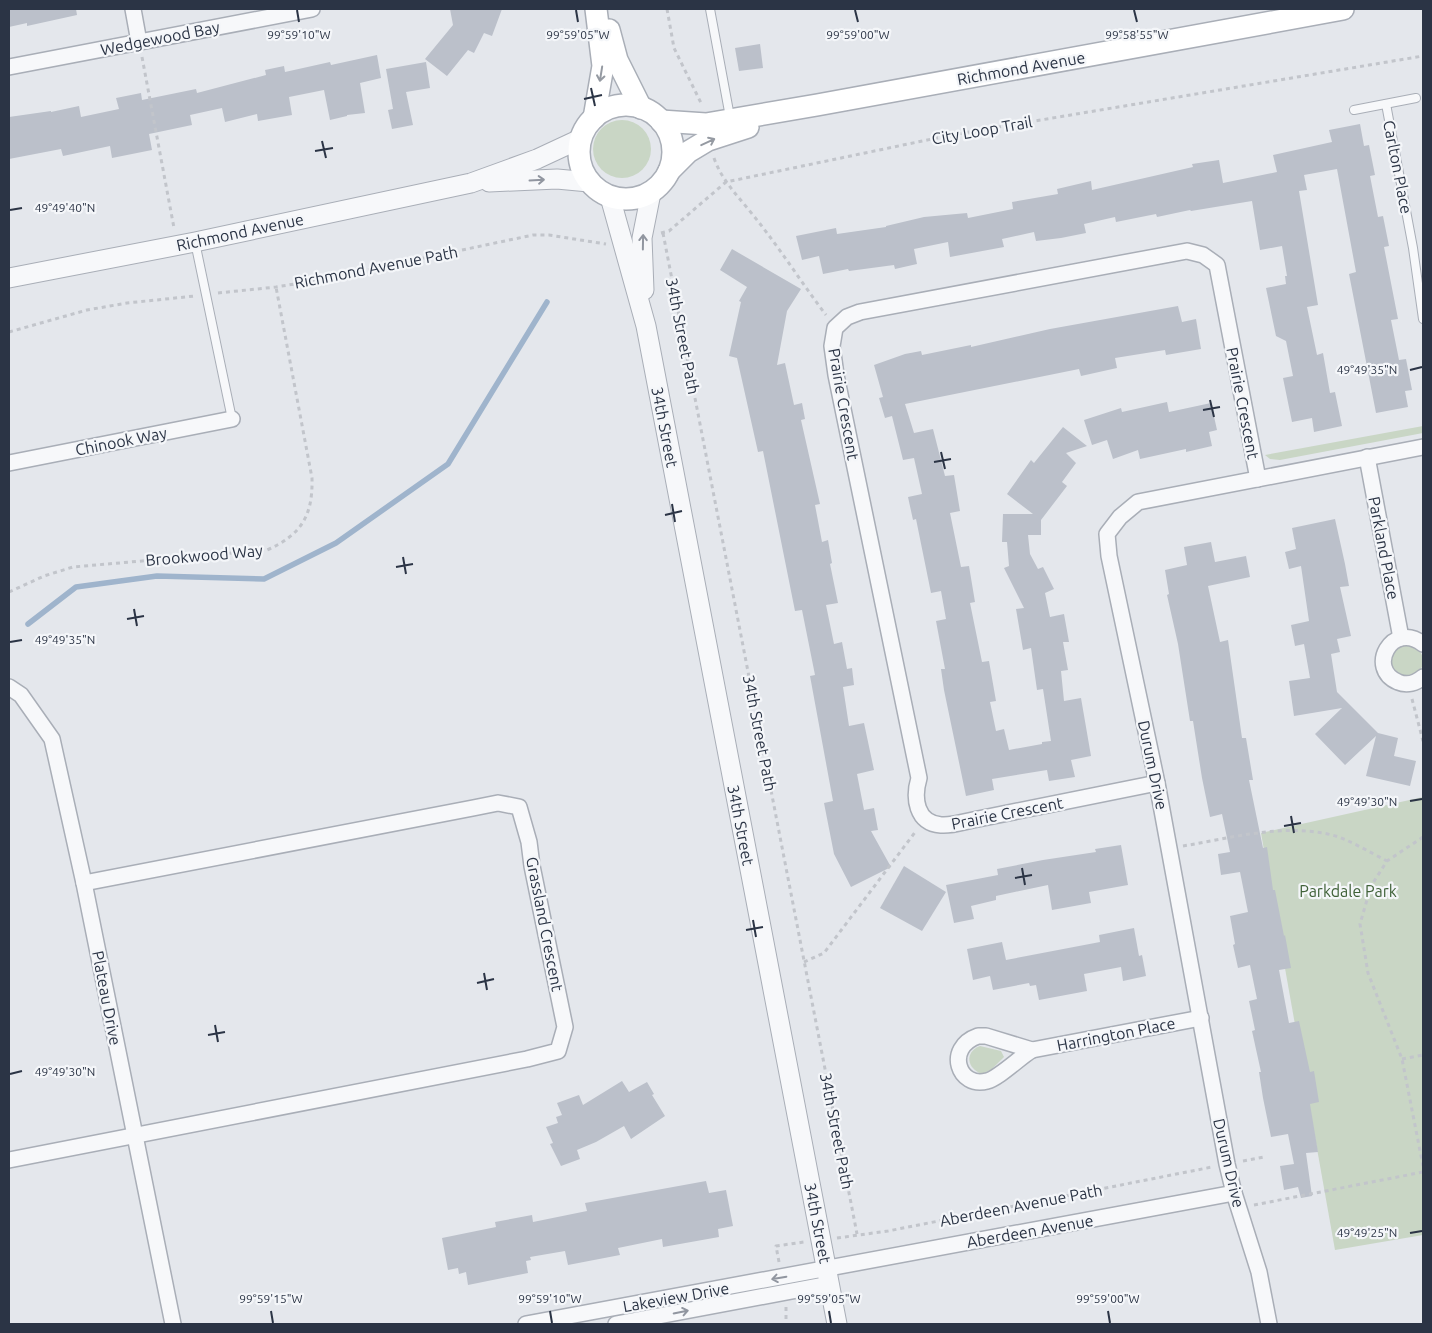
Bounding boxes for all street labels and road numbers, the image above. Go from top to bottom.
street label: Wedgewood Bay [99,18,221,58]
street label: Richmond Avenue [956,48,1086,88]
street label: City Loop Trail [930,112,1034,148]
street label: Carlton Place [1380,119,1416,215]
street label: Richmond Avenue [175,210,305,254]
street label: Richmond Avenue Path [293,242,459,292]
street label: 34th Street Path [663,276,703,396]
street label: Prairie Crescent [1223,346,1263,461]
street label: Prairie Crescent [825,347,863,462]
street label: 34th Street [648,385,682,470]
street label: Chinook Way [74,423,169,459]
street label: Parkland Place [1365,495,1403,601]
street label: Brookwood Way [145,541,264,569]
street label: 34th Street Path [740,673,780,793]
street label: Durum Drive [1135,719,1171,811]
street label: 34th Street [724,783,758,868]
street label: Prairie Crescent [950,793,1065,833]
street label: Grassland Crescent [523,855,567,993]
street label: Plateau Drive [89,949,125,1047]
street label: Harrington Place [1055,1014,1177,1054]
street label: 34th Street Path [817,1071,857,1191]
street label: Durum Drive [1210,1117,1248,1209]
street label: Aberdeen Avenue Path [938,1180,1104,1230]
street label: 34th Street [801,1181,835,1266]
street label: Aberdeen Avenue [965,1210,1095,1252]
street label: Lakeview Drive [622,1279,730,1315]

